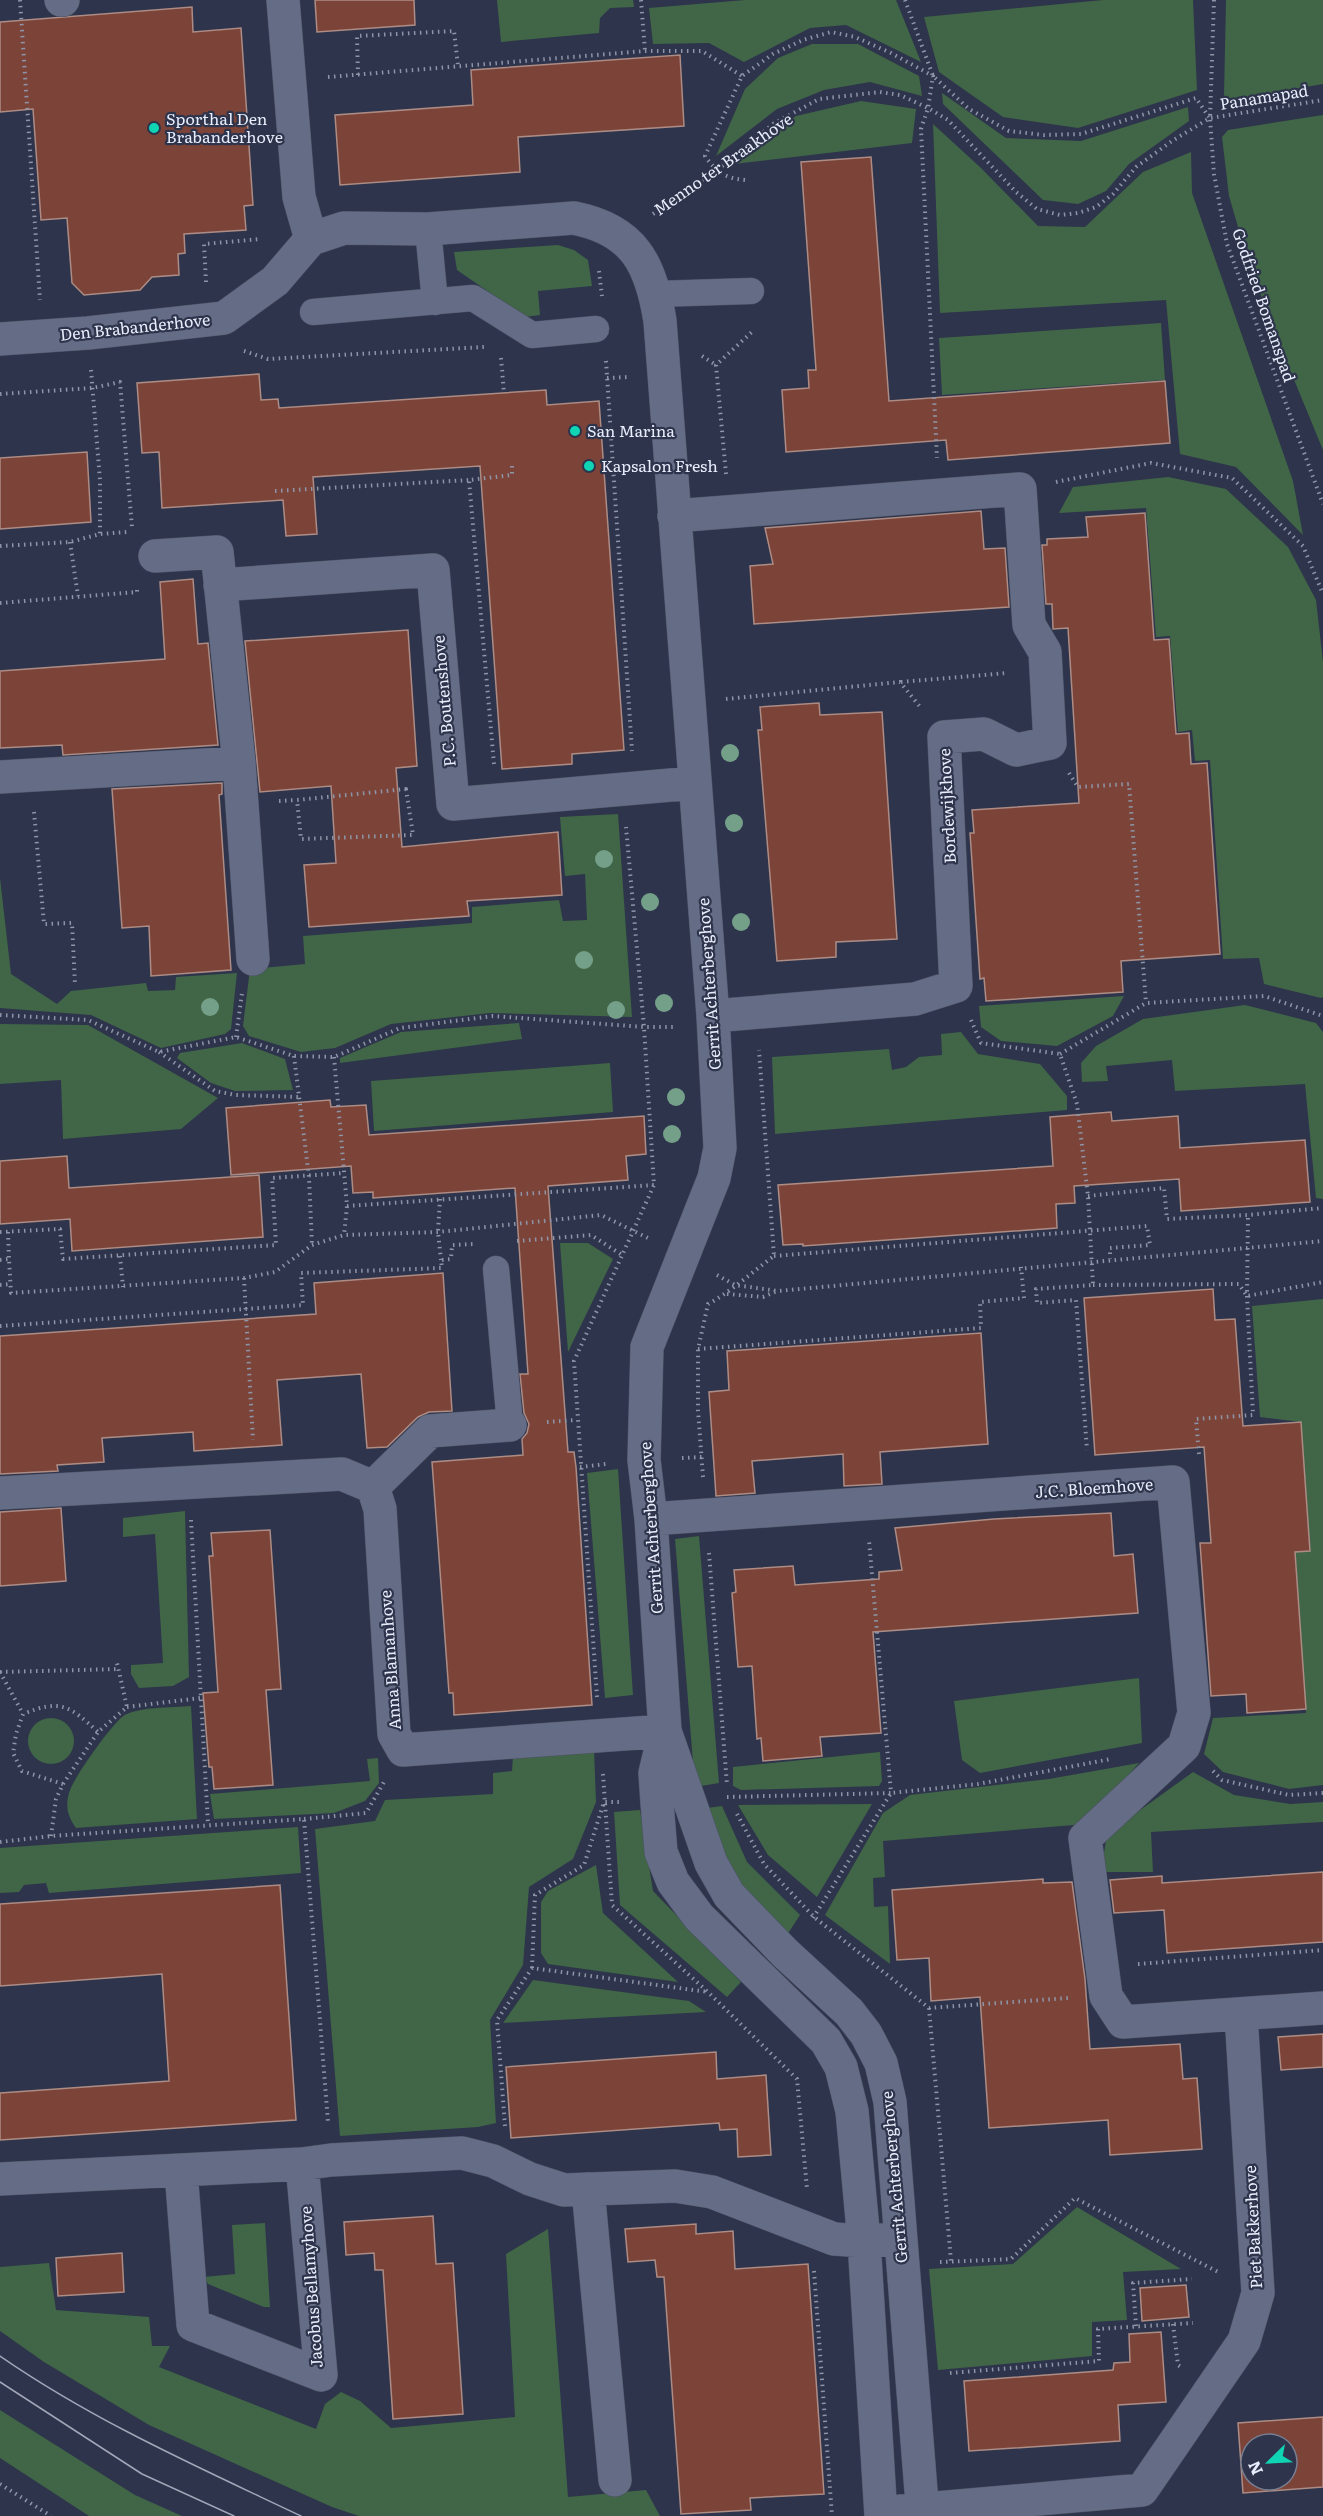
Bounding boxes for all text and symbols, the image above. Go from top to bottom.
street label: Panamapad [1218,77,1310,115]
place label: Sporthal Den Brabanderhove [166,106,283,148]
street label: Menno ter Braakhove [648,106,797,220]
marker: Sporthal Den Brabanderhove [147,121,161,135]
street label: Godfried Bomanspad [1227,225,1303,385]
street label: Den Brabanderhove [58,306,211,346]
place label: San Marina [587,418,675,442]
marker: San Marina [568,424,582,438]
place label: Kapsalon Fresh [601,453,718,477]
marker: Kapsalon Fresh [582,459,596,473]
street label: P.C. Boutenshove [425,634,461,768]
street label: Bordewijkhove [931,748,961,864]
street label: Gerrit Achterberghove [690,897,726,1071]
street label: Gerrit Achterberghove [632,1441,668,1615]
street label: J.C. Bloemhove [1034,1471,1154,1503]
street label: Anna Blamanhove [372,1589,406,1731]
street label: Gerrit Achterberghove [874,2090,912,2264]
street label: Piet Bakkerhove [1237,2165,1267,2289]
street label: Jacobus Bellamyhove [292,2205,328,2369]
north arrow [1239,2432,1299,2492]
text: N [1241,2457,1268,2480]

